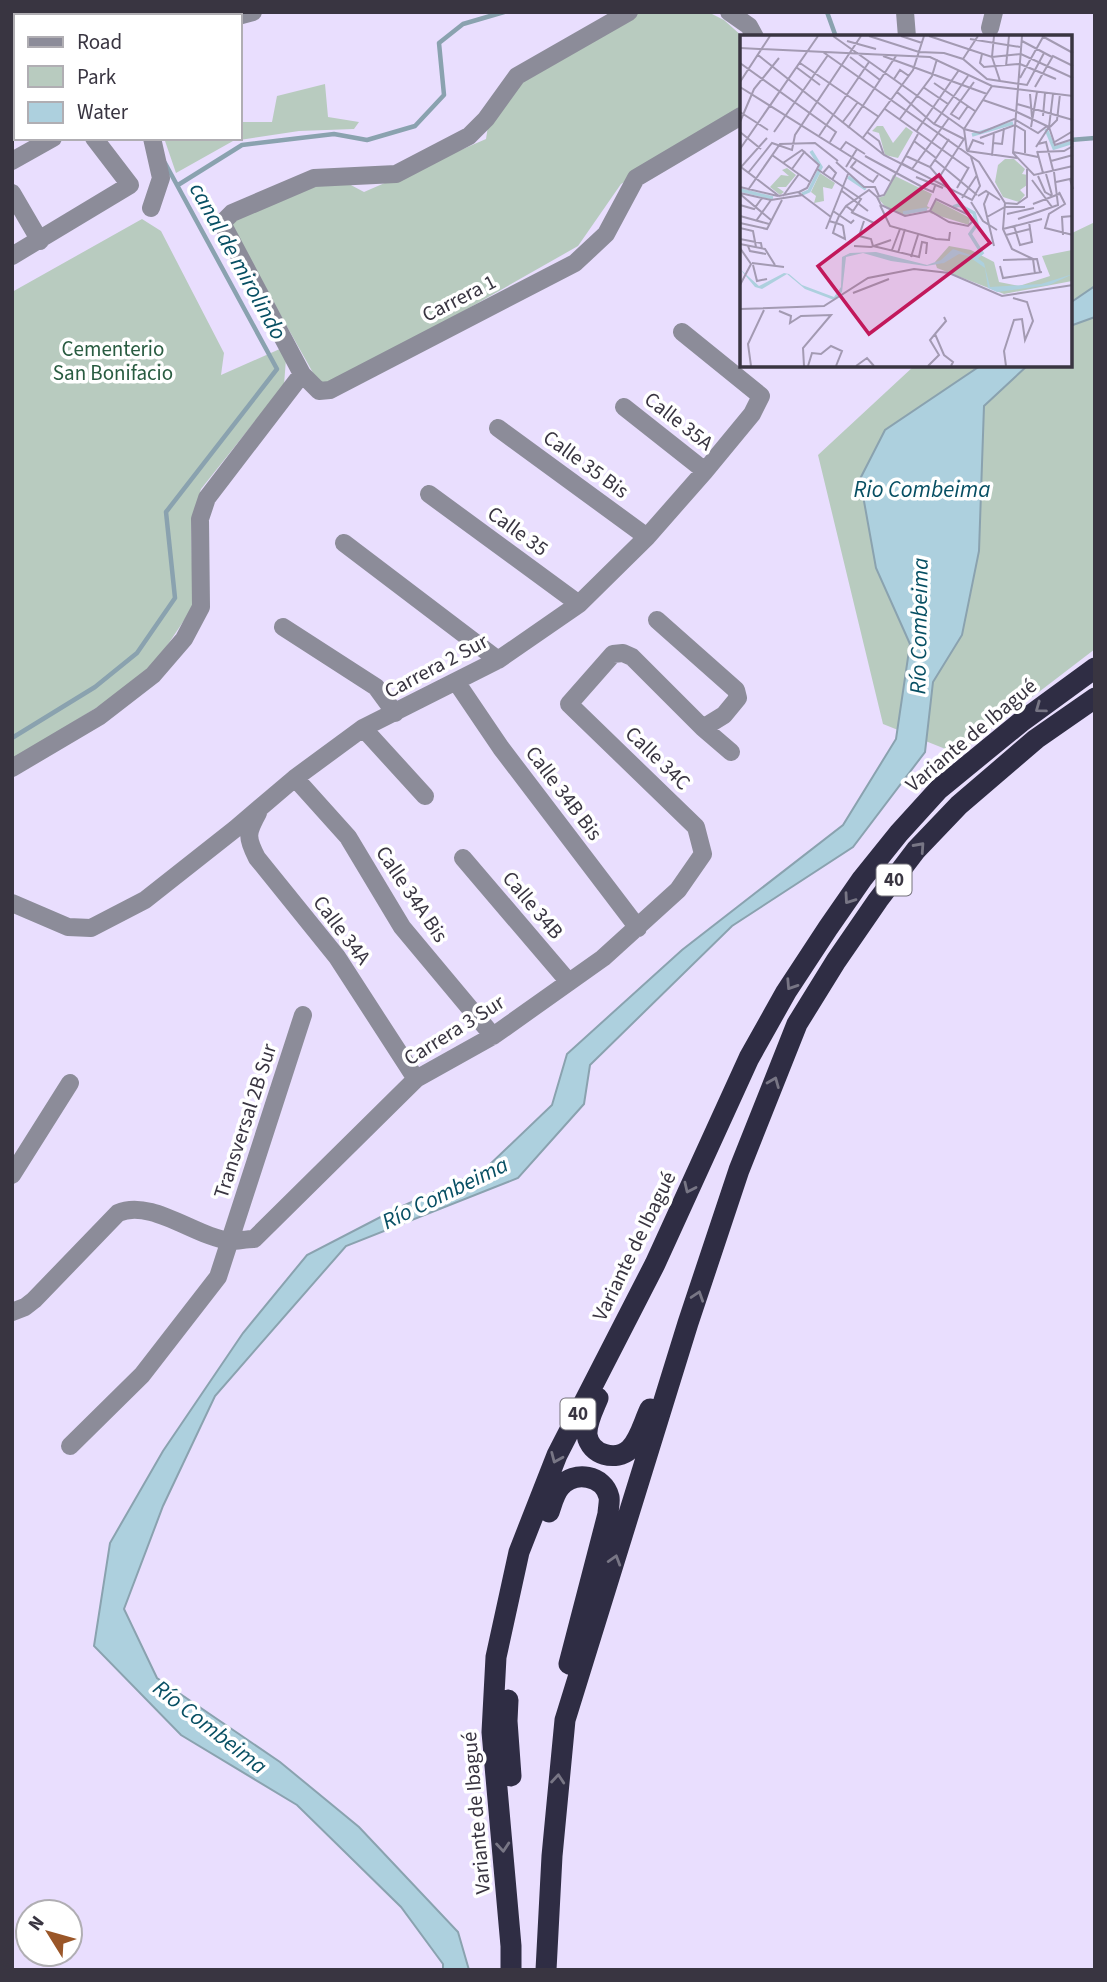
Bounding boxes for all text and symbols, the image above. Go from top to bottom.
legend [14,14,242,140]
text: Road [77,27,122,57]
inset map [740,35,1072,368]
text: Park [77,62,117,92]
text: Water [77,97,129,127]
water label: canal de mirolindo [181,176,295,346]
street label: Carrera 1 [417,267,501,329]
park label: Cementerio San Bonifacio [53,334,173,388]
street label: Calle 35A [638,384,720,458]
street label: Calle 35 Bis [537,423,635,505]
water label: Rio Combeima [853,473,991,506]
street label: Calle 35 [481,499,555,563]
water label: Río Combeima [901,557,937,695]
street label: Carrera 2 Sur [379,626,494,706]
street label: Variante de Ibagué [899,671,1043,799]
one-way arrow [1035,700,1047,712]
street label: Calle 34C [619,719,697,797]
street label: Calle 34B Bis [518,739,610,847]
street label: Calle 34A Bis [369,840,455,948]
one-way arrow [912,842,924,855]
street label: Calle 34B [495,864,571,946]
road number: 40 [876,864,912,895]
street label: Calle 34A [306,889,378,972]
one-way arrow [845,891,857,904]
one-way arrow [786,977,799,990]
street label: Carrera 3 Sur [398,987,511,1073]
street label: Transversal 2B Sur [206,1039,284,1202]
one-way arrow [766,1077,780,1089]
water label: Río Combeima [376,1148,514,1238]
street label: Variante de Ibagué [585,1166,683,1326]
one-way arrow [683,1181,697,1193]
one-way arrow [689,1290,704,1302]
road number: 40 [560,1398,596,1430]
one-way arrow [550,1451,564,1463]
one-way arrow [607,1554,621,1567]
water label: Río Combeima [146,1672,274,1782]
street label: Variante de Ibagué [454,1730,498,1896]
one-way arrow [550,1774,565,1785]
one-way arrow [495,1842,510,1853]
north arrow [14,1898,84,1968]
text: N [22,1910,51,1937]

